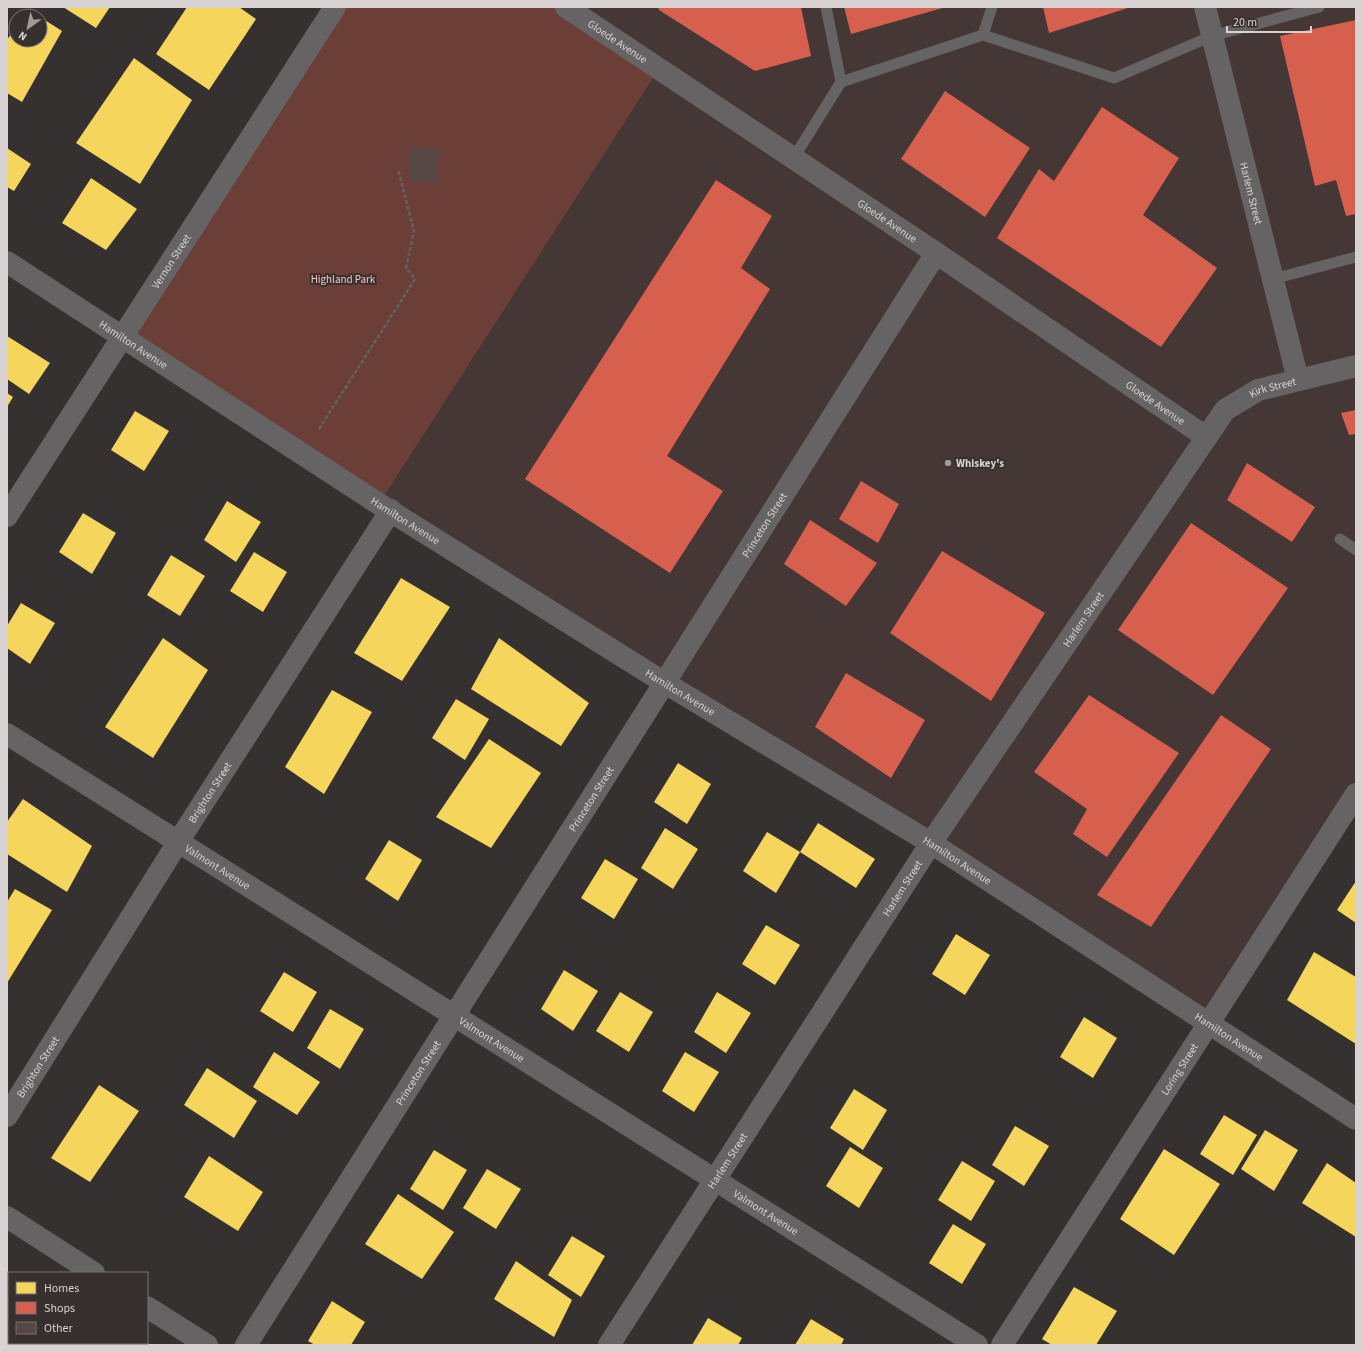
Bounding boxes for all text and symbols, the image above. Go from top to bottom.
north arrow [8,8,48,48]
scale bar [1227,8,1311,34]
text: 20 m [1233,14,1257,31]
street label: Gloede Avenue [585,16,651,67]
text: N [16,28,30,44]
street label: Harlem Street [1236,161,1266,226]
street label: Gloede Avenue [854,196,920,247]
street label: Vernon Street [148,231,195,292]
park label: Highland Park [311,272,376,287]
street label: Hamilton Avenue [96,317,171,373]
street label: Kirk Street [1246,374,1298,402]
street label: Gloede Avenue [1123,377,1188,429]
place label: Whiskey's [956,456,1004,471]
marker: Whiskey's [943,458,953,468]
street label: Princeton Street [738,490,791,561]
street label: Hamilton Avenue [368,494,443,549]
street label: Harlem Street [1059,589,1108,650]
street label: Hamilton Avenue [642,666,718,720]
street label: Brighton Street [185,759,236,826]
street label: Princeton Street [565,763,618,835]
street label: Hamilton Avenue [920,833,995,889]
street label: Valmont Avenue [182,841,254,894]
street label: Harlem Street [879,857,926,919]
street label: Hamilton Avenue [1192,1009,1267,1065]
street label: Valmont Avenue [456,1014,528,1066]
street label: Brighton Street [13,1033,63,1101]
street label: Princeton Street [392,1037,445,1108]
street label: Loring Street [1157,1040,1202,1098]
street label: Harlem Street [704,1130,751,1192]
street label: Valmont Avenue [730,1186,802,1239]
legend [8,1272,148,1344]
text: Homes [44,1280,79,1297]
text: Shops [44,1300,75,1317]
text: Other [44,1320,74,1337]

